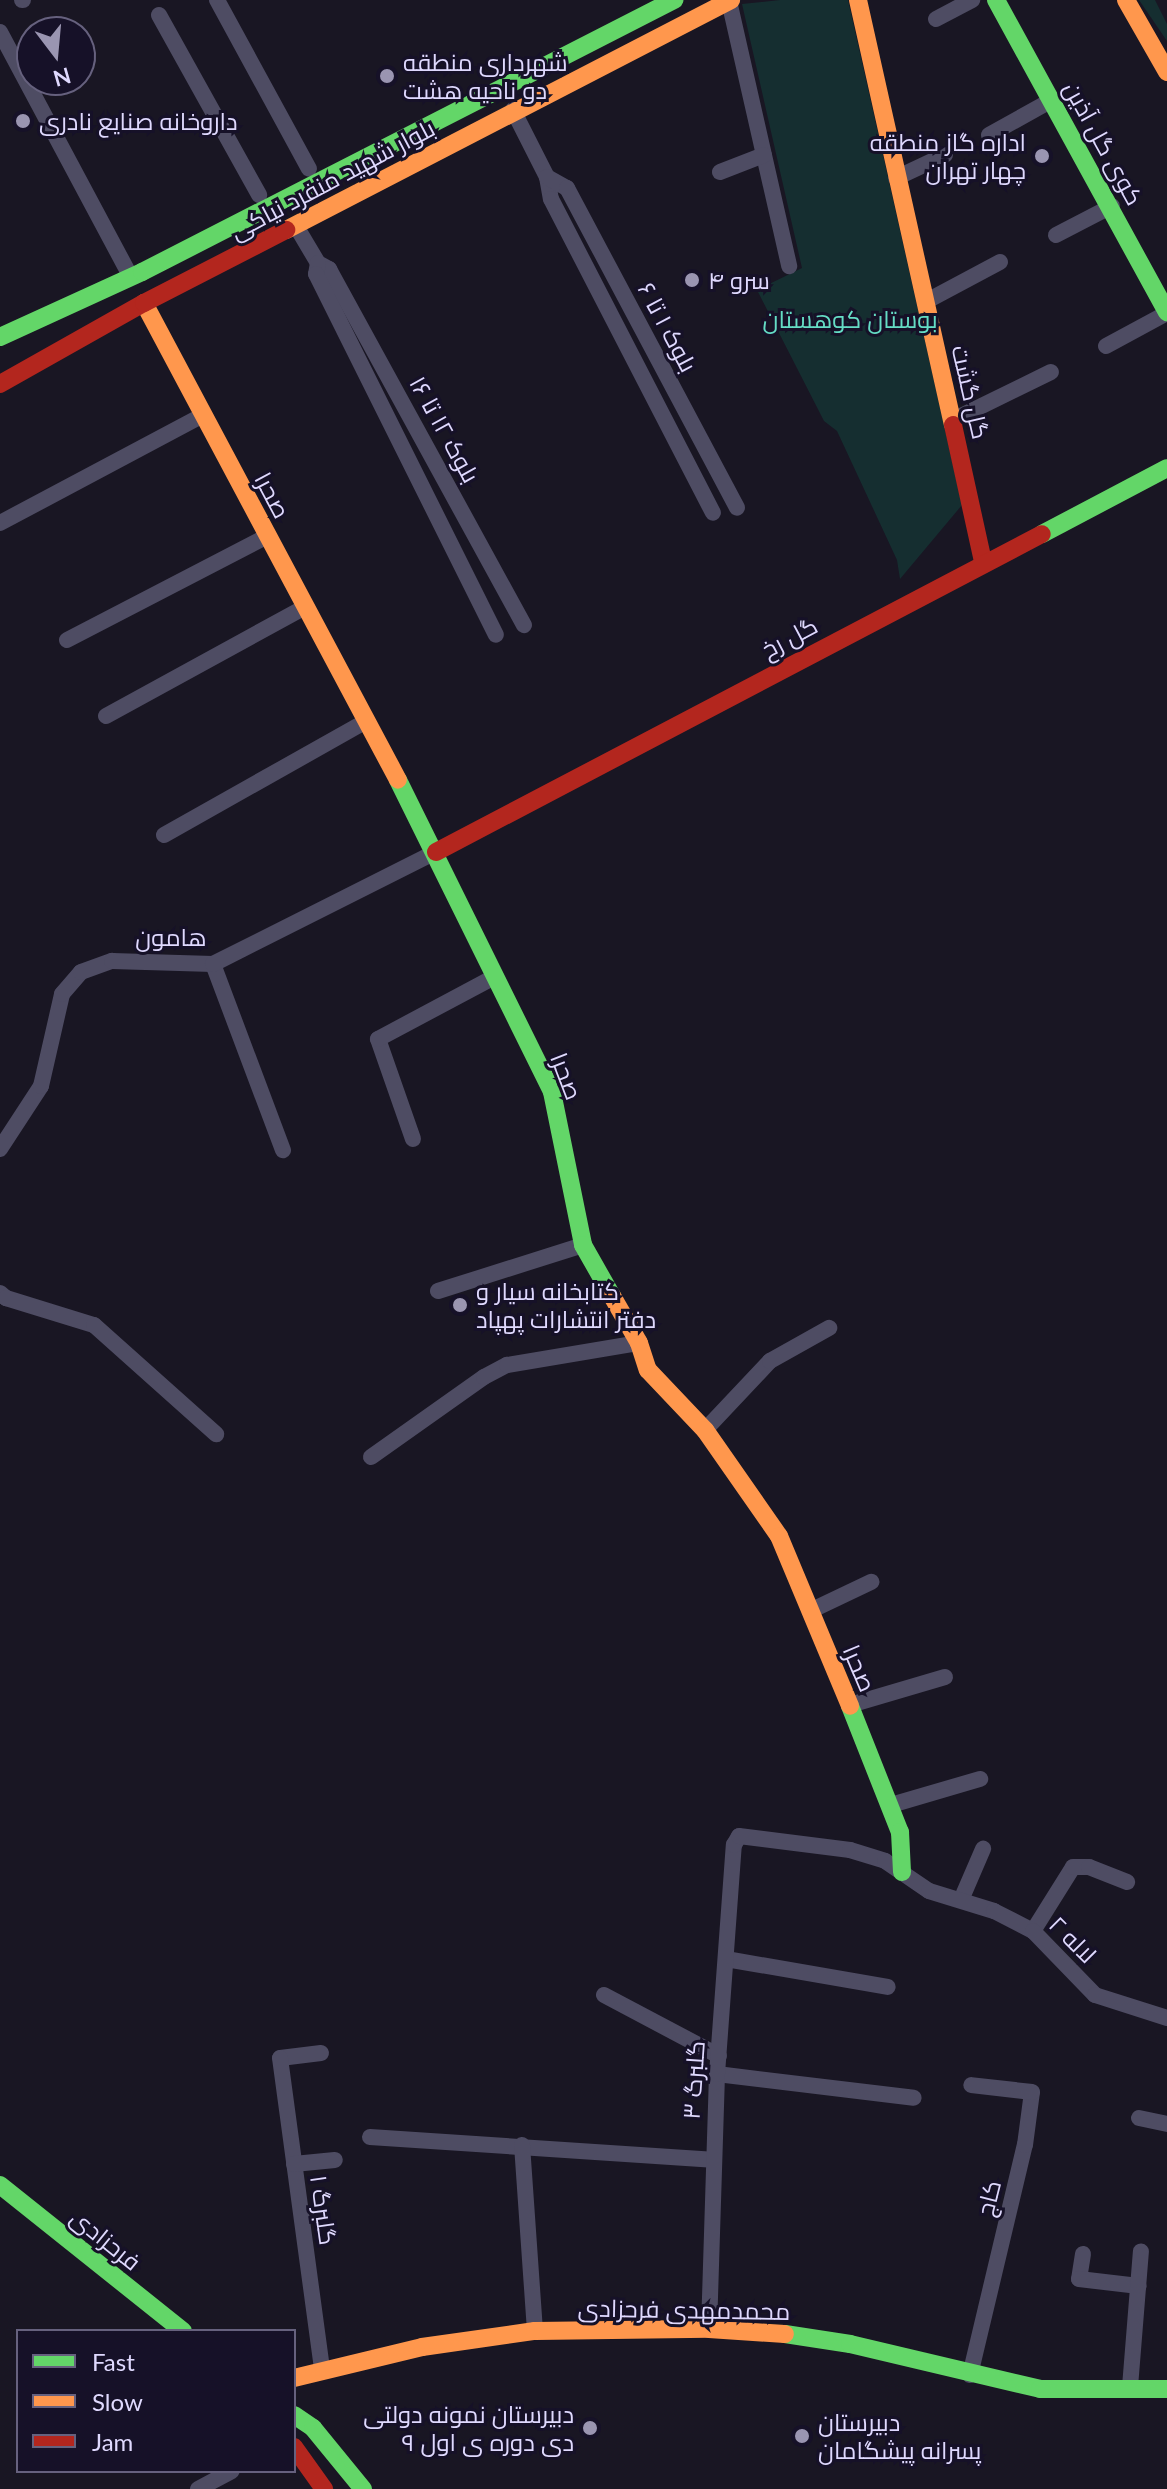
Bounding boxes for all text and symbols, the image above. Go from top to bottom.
north arrow [16,16,96,96]
place label: شهرداری منطقه دو ناحیه هشت [403,48,568,104]
text: N [50,62,74,93]
marker: شهرداری منطقه دو ناحیه هشت [378,67,396,85]
street label: کوی گل آذین [1058,76,1150,210]
place label: داروخانه صنایع نادری [39,107,238,135]
marker: داروخانه صنایع نادری [14,112,32,130]
street label: بلوار شهید منفرد نیاکی [225,113,439,245]
place label: اداره گاز منطقه چهار تهران [870,128,1026,184]
marker: اداره گاز منطقه چهار تهران [1033,147,1051,165]
place label: سرو ۴ [708,266,770,294]
marker: سرو ۴ [683,271,701,289]
street label: بلوک ۱ تا ۶ [632,277,704,377]
park label: بوستان کوهستان [762,305,938,333]
street label: گل گشت [946,342,996,442]
street label: بلوک ۱۲ تا ۱۶ [404,371,486,487]
street label: صحرا [249,467,297,523]
street label: گل رخ [756,610,822,664]
street label: هامون [135,923,207,951]
street label: صحرا [545,1049,589,1103]
place label: کتابخانه سیار و دفتر انتشارات پهپاد [476,1277,656,1333]
marker: کتابخانه سیار و دفتر انتشارات پهپاد [451,1296,469,1314]
street label: صحرا [837,1640,883,1696]
street label: لاله ۲ [1043,1909,1103,1969]
street label: گلبرگ ۳ [676,2040,710,2120]
street label: گلبرگ ۱ [305,2173,343,2247]
street label: کاج [970,2177,1006,2219]
street label: فرحزادی [65,2202,147,2276]
street label: محمدمهدی فرحزادی [578,2293,790,2325]
legend [16,2329,296,2473]
text: Fast [92,2347,135,2376]
text: Slow [92,2387,143,2416]
place label: دبیرستان نمونه دولتی ۹ دی دوره ی اول [363,2400,574,2456]
place label: دبیرستان پسرانه پیشگامان [818,2408,981,2464]
marker: دبیرستان نمونه دولتی ۹ دی دوره ی اول [581,2419,599,2437]
text: Jam [92,2427,133,2456]
marker: دبیرستان پسرانه پیشگامان [793,2427,811,2445]

